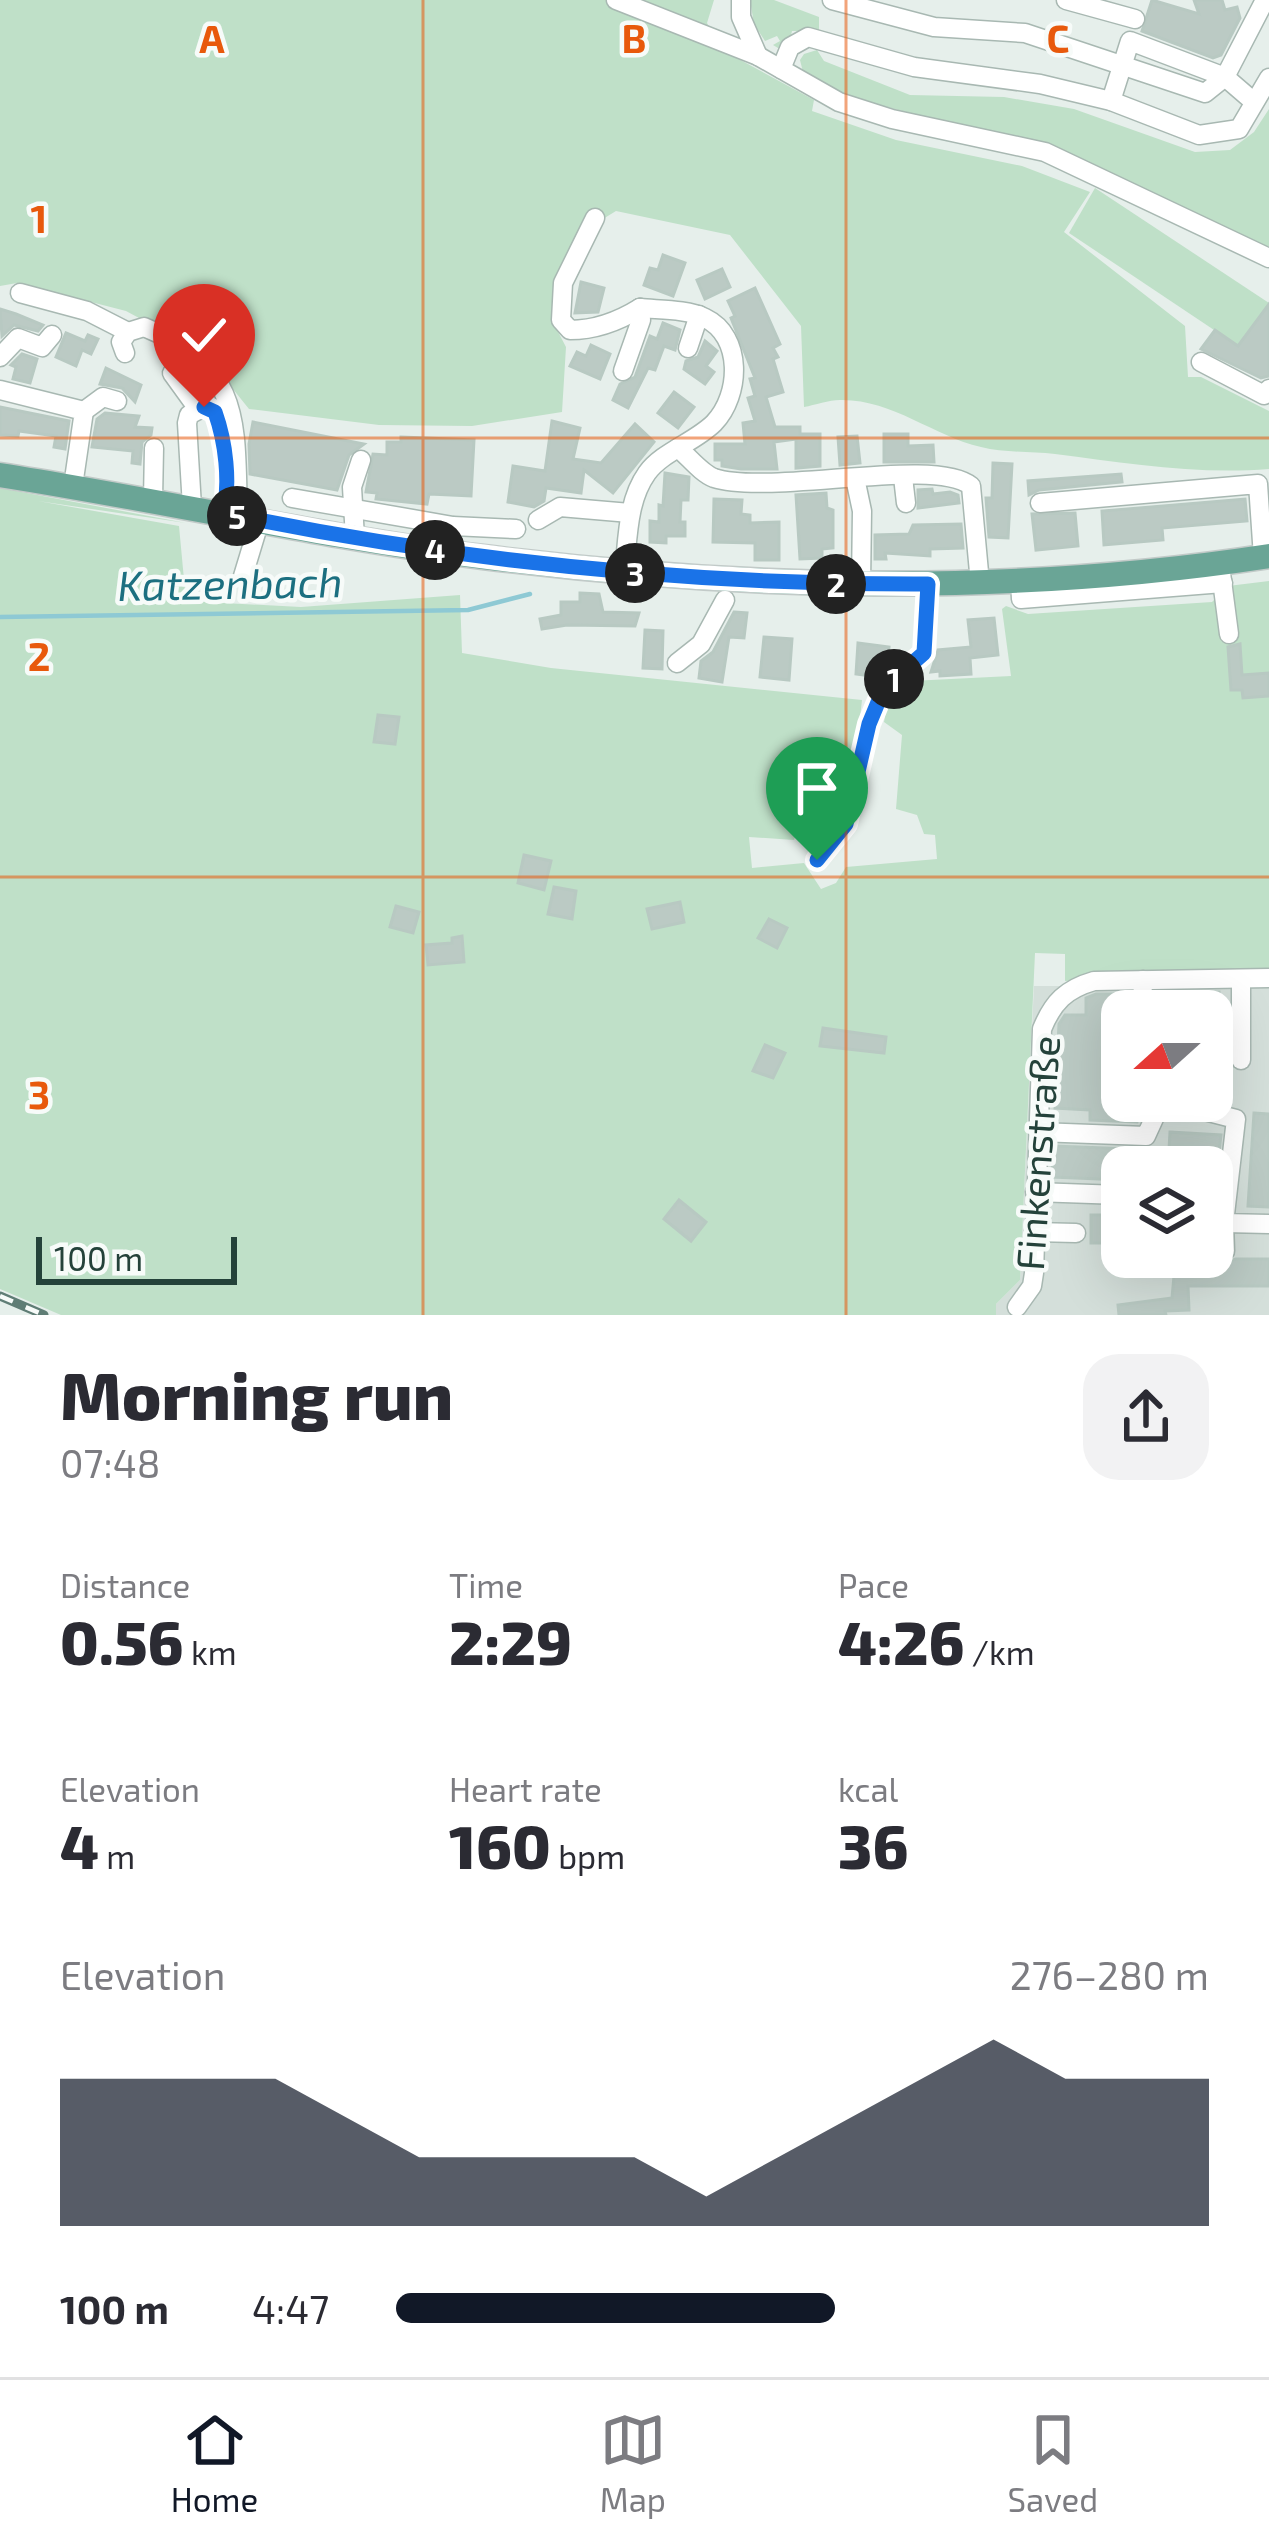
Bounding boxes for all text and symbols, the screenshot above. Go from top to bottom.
text: A [199,14,225,61]
text: B [622,14,646,61]
text: C [1047,14,1069,61]
text: 1 [31,194,47,241]
pin [153,284,255,407]
icon: check [171,302,237,368]
pin: 5 [207,486,267,546]
text: 5 [228,496,246,536]
pin: 4 [405,520,465,580]
text: 4 [424,530,446,570]
pin: 3 [605,543,665,603]
text: 3 [626,553,644,593]
pin: 2 [806,554,866,614]
water label: Katzenbach [117,555,343,609]
text: 2 [826,564,846,604]
text: 2 [28,632,50,679]
pin: 1 [864,649,924,709]
text: 1 [887,659,901,699]
pin [766,737,868,860]
icon: arrive [784,755,850,821]
north arrow [1101,990,1233,1122]
map controls [1101,990,1233,1278]
street label: Finkenstraße [1005,1034,1068,1272]
text: 3 [28,1070,50,1117]
button: layers [1101,1146,1233,1278]
scale bar [36,1231,237,1284]
text: 100 m [54,1238,143,1278]
text: Morning run [60,1354,453,1433]
button: share [1083,1354,1209,1480]
text: 07:48 [60,1439,160,1486]
text: Distance [60,1565,190,1605]
text: Time [449,1565,523,1605]
text: Pace [838,1565,909,1605]
text: 0.56 [60,1605,184,1677]
text: 2:29 [449,1605,572,1677]
text: 4:26 [838,1605,964,1677]
text: km [184,1632,237,1672]
text: /km [964,1632,1035,1672]
text: Elevation [60,1769,200,1809]
text: Heart rate [449,1769,602,1809]
text: kcal [838,1769,898,1809]
text: 4 [60,1809,99,1881]
text: 160 [449,1809,551,1881]
text: 36 [838,1809,908,1881]
text: m [99,1836,135,1876]
text: bpm [551,1836,625,1876]
text: Elevation [60,1951,225,1998]
text: 276–280 m [1010,1951,1209,1998]
text: 100 m [60,2285,169,2332]
text: 4:47 [252,2285,329,2332]
tab: Home [171,2407,258,2519]
tab: Map [600,2407,666,2519]
tab: Saved [1008,2407,1098,2519]

